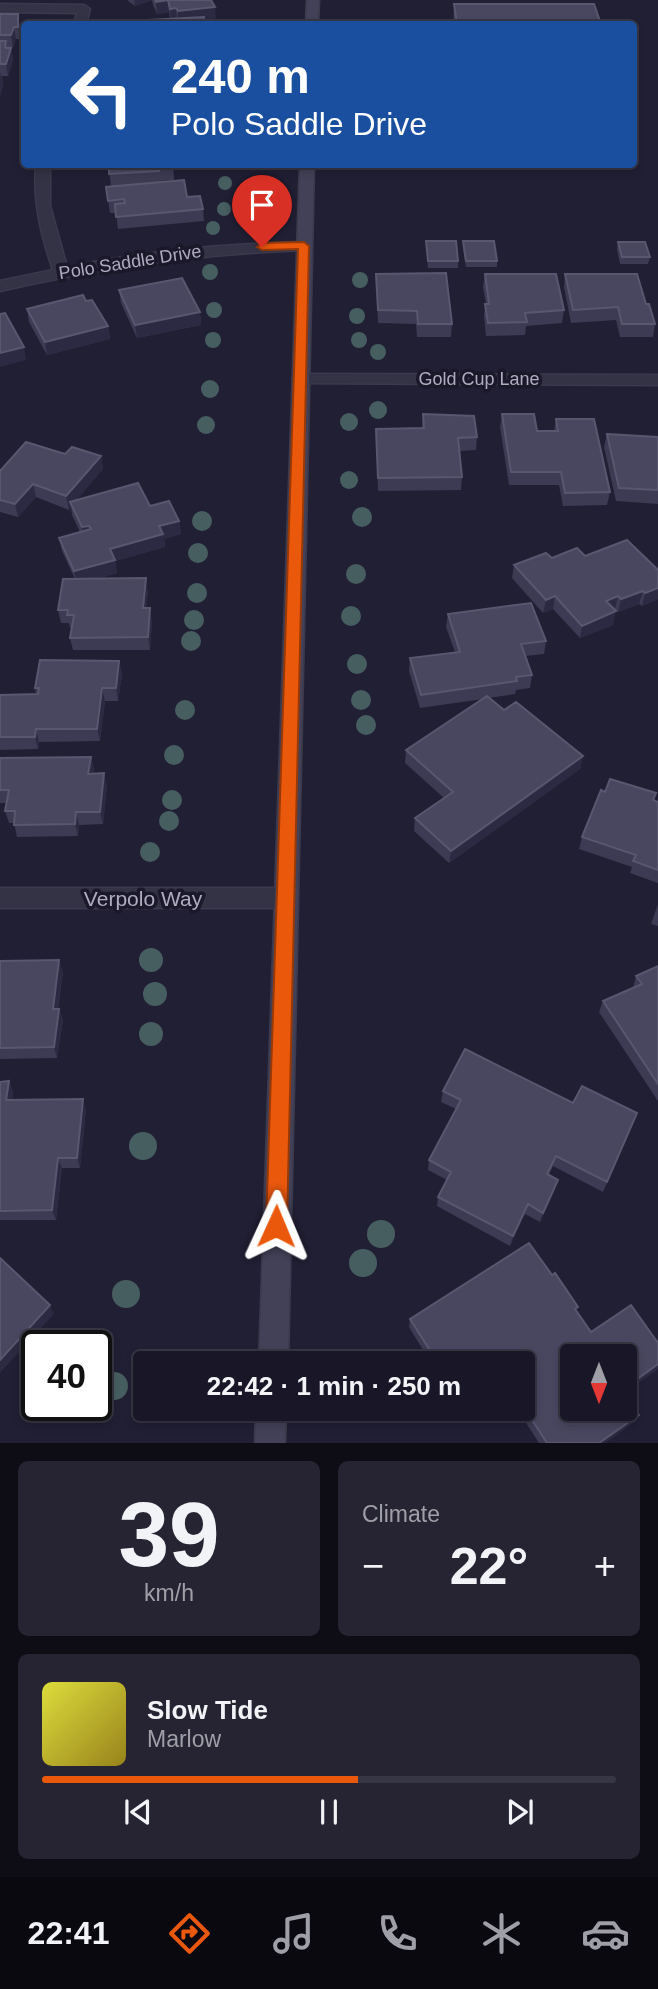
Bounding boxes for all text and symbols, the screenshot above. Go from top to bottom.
icon: left [56,49,147,140]
text: 240 m [171,49,310,103]
text: Polo Saddle Drive [171,106,427,142]
pin [232,175,292,247]
icon: arrive [243,186,281,224]
street label: Polo Saddle Drive [57,241,203,283]
street label: Gold Cup Lane [418,369,540,389]
street label: Verpolo Way [84,887,203,910]
position arrow [239,1189,313,1263]
speed limit sign: 40 [21,1330,112,1421]
north arrow [560,1344,637,1421]
map controls [560,1344,637,1421]
text: 22:42 · 1 min · 250 m [207,1371,461,1401]
text: 39 [118,1484,220,1585]
text: Climate [362,1501,440,1527]
text: 22° [450,1537,528,1595]
text: − [362,1545,384,1587]
text: + [594,1545,616,1587]
text: km/h [144,1580,194,1606]
text: Slow Tide [147,1695,268,1725]
text: Marlow [147,1726,221,1752]
icon: previous [119,1793,157,1831]
icon: pause [310,1793,348,1831]
icon: next [501,1793,539,1831]
icon: directions [165,1909,214,1958]
icon: music [269,1909,318,1958]
icon: phone [373,1909,422,1958]
icon: climate [477,1909,526,1958]
icon: car [581,1909,630,1958]
text: 22:41 [28,1915,109,1951]

